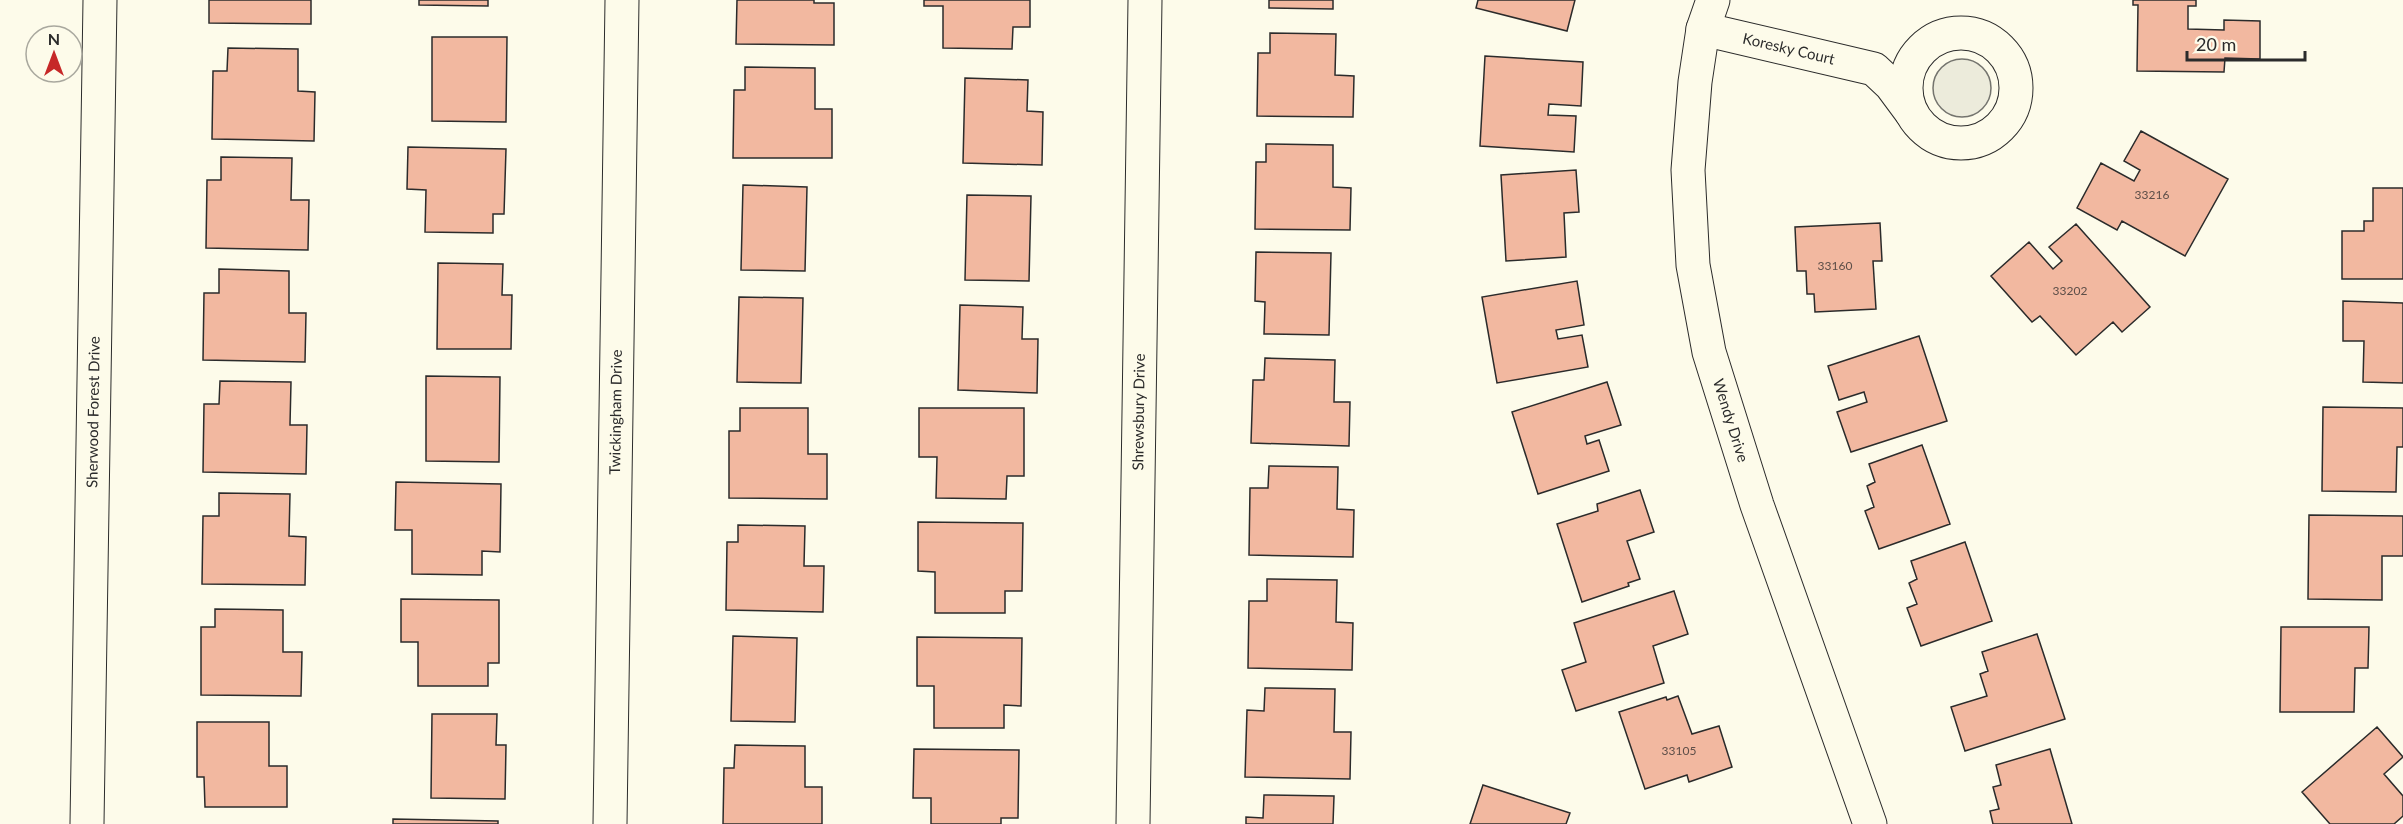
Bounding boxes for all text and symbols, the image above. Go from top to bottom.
north arrow [24,24,84,84]
scale bar [2187,24,2306,62]
text: N [48,29,60,48]
street label: Koresky Court [1741,29,1837,68]
text: 20 m [2196,33,2236,55]
house number: 33216 [2135,187,2169,202]
house number: 33160 [1818,258,1852,273]
house number: 33202 [2053,283,2087,298]
street label: Sherwood Forest Drive [82,336,103,488]
street label: Twickingham Drive [605,349,625,475]
street label: Shrewsbury Drive [1128,353,1148,471]
street label: Wendy Drive [1710,376,1753,464]
house number: 33105 [1662,743,1696,758]

